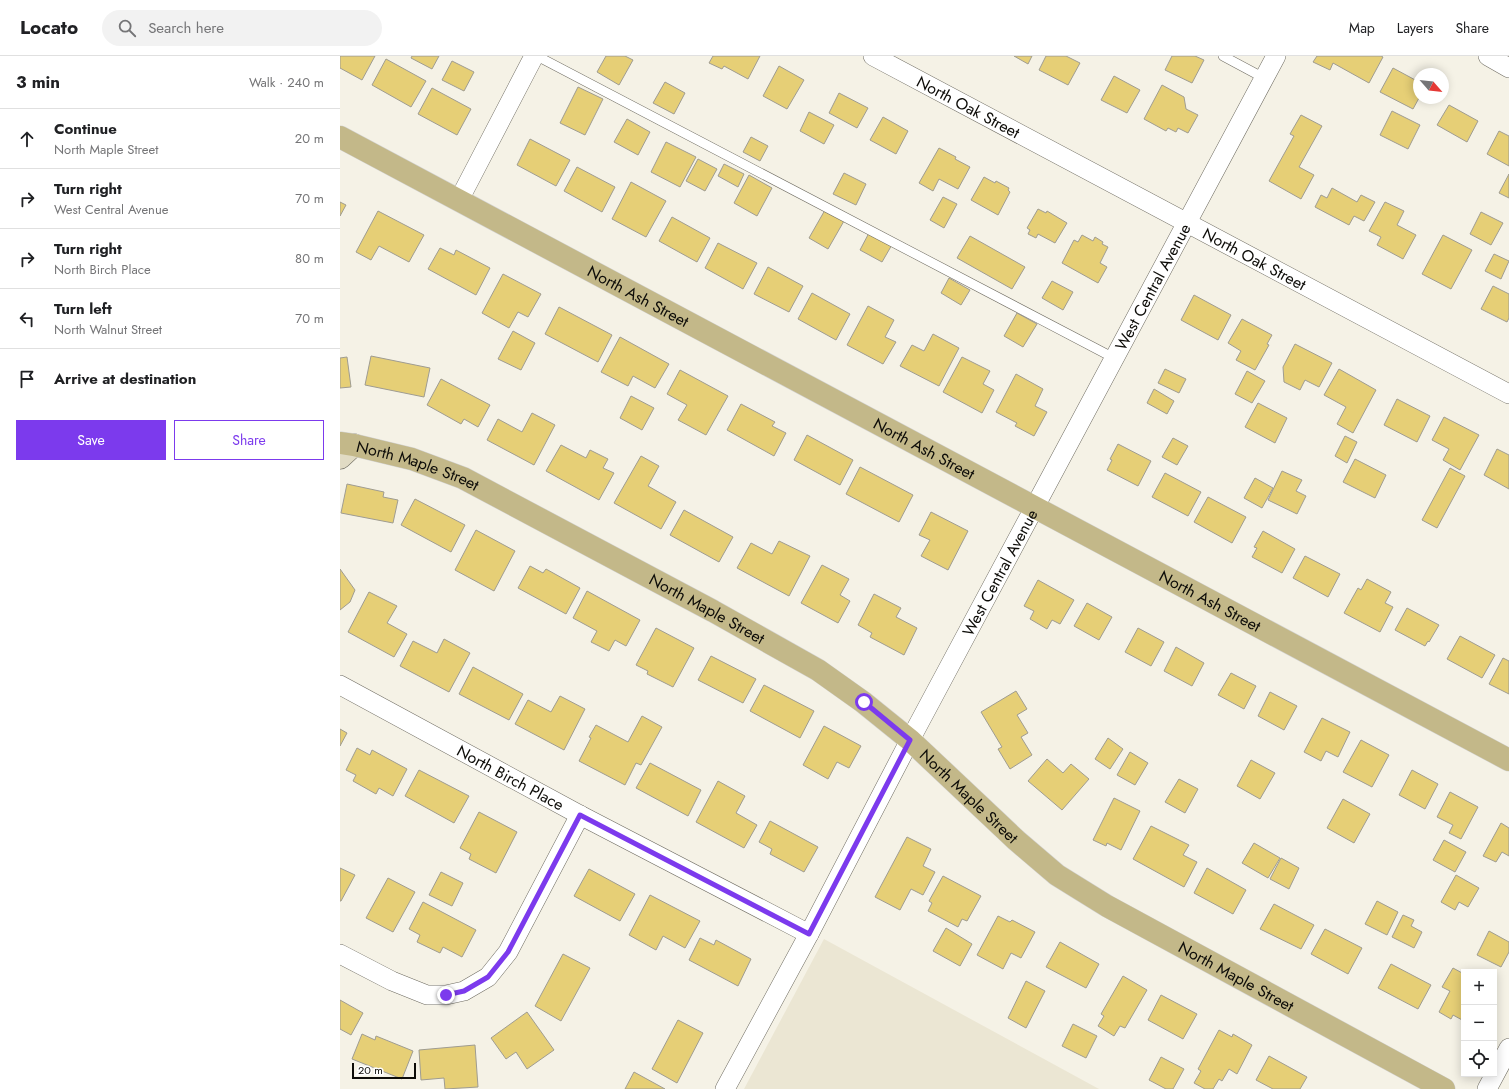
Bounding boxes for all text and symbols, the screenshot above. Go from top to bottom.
search box [102,10,382,46]
text: Locato [20,14,78,41]
icon: search [116,17,138,39]
text: Search here [148,17,224,39]
text: Map [1349,18,1375,38]
text: Layers [1397,18,1433,38]
text: Share [1455,18,1489,38]
north arrow [1413,68,1449,104]
text: 3 min [16,70,60,94]
street label: North Oak Street [913,70,1024,144]
text: Walk · 240 m [249,73,324,92]
text: Continue [54,118,117,140]
icon: ahead [16,128,38,150]
text: 20 m [295,129,324,148]
text: North Maple Street [54,140,158,159]
text: Turn right [54,178,122,200]
icon: right [16,188,38,210]
text: 70 m [295,189,324,208]
text: West Central Avenue [54,200,168,219]
street label: West Central Avenue [1109,219,1196,354]
street label: North Oak Street [1199,222,1310,296]
text: Turn right [54,238,122,260]
icon: right [16,248,38,270]
text: 80 m [295,249,324,268]
street label: North Ash Street [583,259,693,333]
text: North Birch Place [54,260,151,279]
text: Turn left [54,298,112,320]
icon: left [16,308,38,330]
text: 70 m [295,309,324,328]
text: North Walnut Street [54,320,162,339]
icon: arrive [16,368,38,390]
text: Arrive at destination [54,368,196,390]
street label: North Ash Street [869,412,979,485]
button: Save [16,420,166,460]
button: Share [174,420,324,460]
street label: North Maple Street [354,434,484,496]
street label: West Central Avenue [956,505,1043,640]
street label: North Ash Street [1155,564,1265,637]
street label: North Maple Street [645,568,769,649]
route start [855,693,873,711]
street label: North Birch Place [453,739,568,816]
street label: North Maple Street [915,743,1024,848]
street label: North Maple Street [1174,935,1298,1017]
map controls [1461,969,1497,1077]
button: + [1461,969,1497,1005]
route end [437,986,455,1004]
button: − [1461,1005,1497,1041]
button: locate [1461,1041,1497,1077]
scale bar [352,1061,416,1080]
text: 20 m [358,1062,383,1078]

